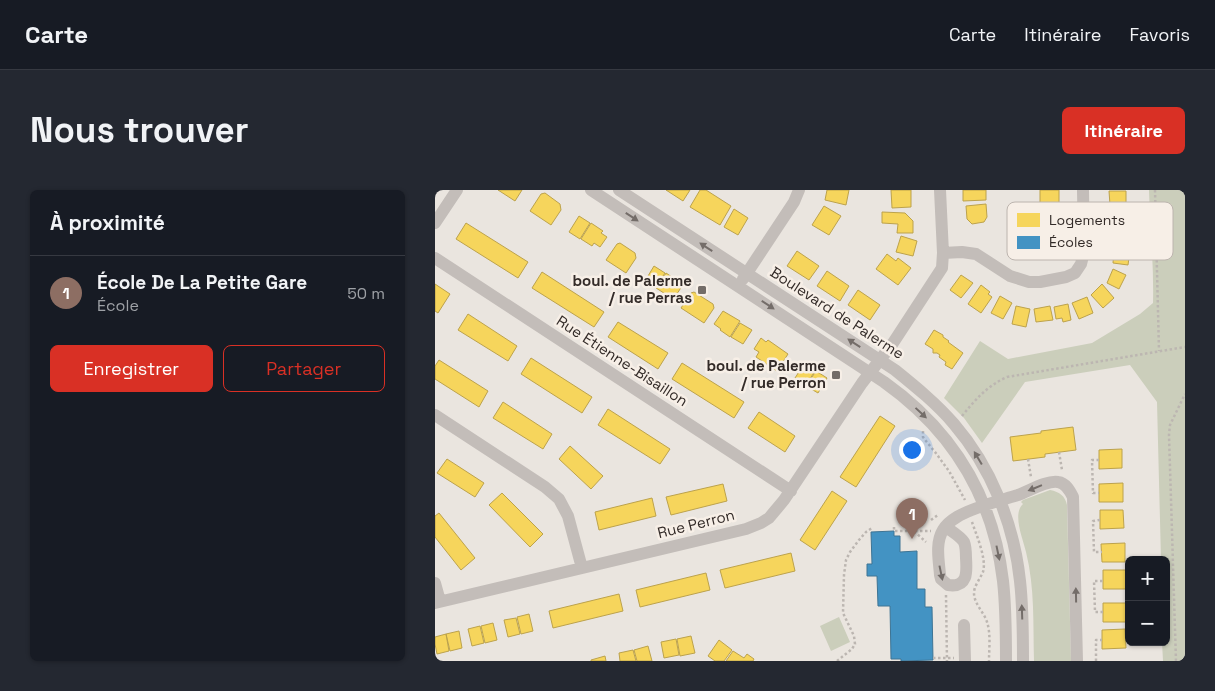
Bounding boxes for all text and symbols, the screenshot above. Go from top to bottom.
text: Carte [25,19,88,50]
text: Carte [949,23,996,46]
text: Itinéraire [1024,23,1101,46]
text: Favoris [1129,23,1190,46]
button: Itinéraire [1062,107,1185,154]
text: Nous trouver [30,108,249,152]
legend [1007,202,1173,260]
text: À proximité [50,209,165,236]
text: Logements [1049,211,1125,229]
one-way arrow [625,212,638,221]
text: Écoles [1049,233,1093,251]
one-way arrow [700,242,713,252]
street label: Boulevard de Palerme [767,262,908,363]
text: École De La Petite Gare [97,270,307,295]
place label: boul. de Palerme / rue Perras [573,271,692,307]
text: 1 [62,283,70,304]
text: 50 m [347,283,385,304]
marker: boul. de Palerme / rue Perras [696,284,708,296]
text: École [97,295,139,316]
one-way arrow [761,300,775,310]
street label: Rue Étienne-Bisaillon [553,311,692,410]
one-way arrow [848,338,861,348]
button: Enregistrer [50,345,213,392]
button: Partager [223,345,385,392]
place label: boul. de Palerme / rue Perron [707,356,826,392]
marker: boul. de Palerme / rue Perron [830,369,842,381]
one-way arrow [915,407,927,419]
your location [899,437,925,463]
one-way arrow [974,451,983,465]
one-way arrow [1028,485,1042,493]
pin: 1 [896,498,928,539]
street label: Rue Perron [655,505,736,542]
one-way arrow [994,546,1002,561]
map controls [1125,556,1170,646]
button: + [1125,556,1170,601]
one-way arrow [937,566,945,581]
one-way arrow [1072,587,1080,603]
button: − [1125,601,1170,646]
one-way arrow [1018,604,1026,620]

